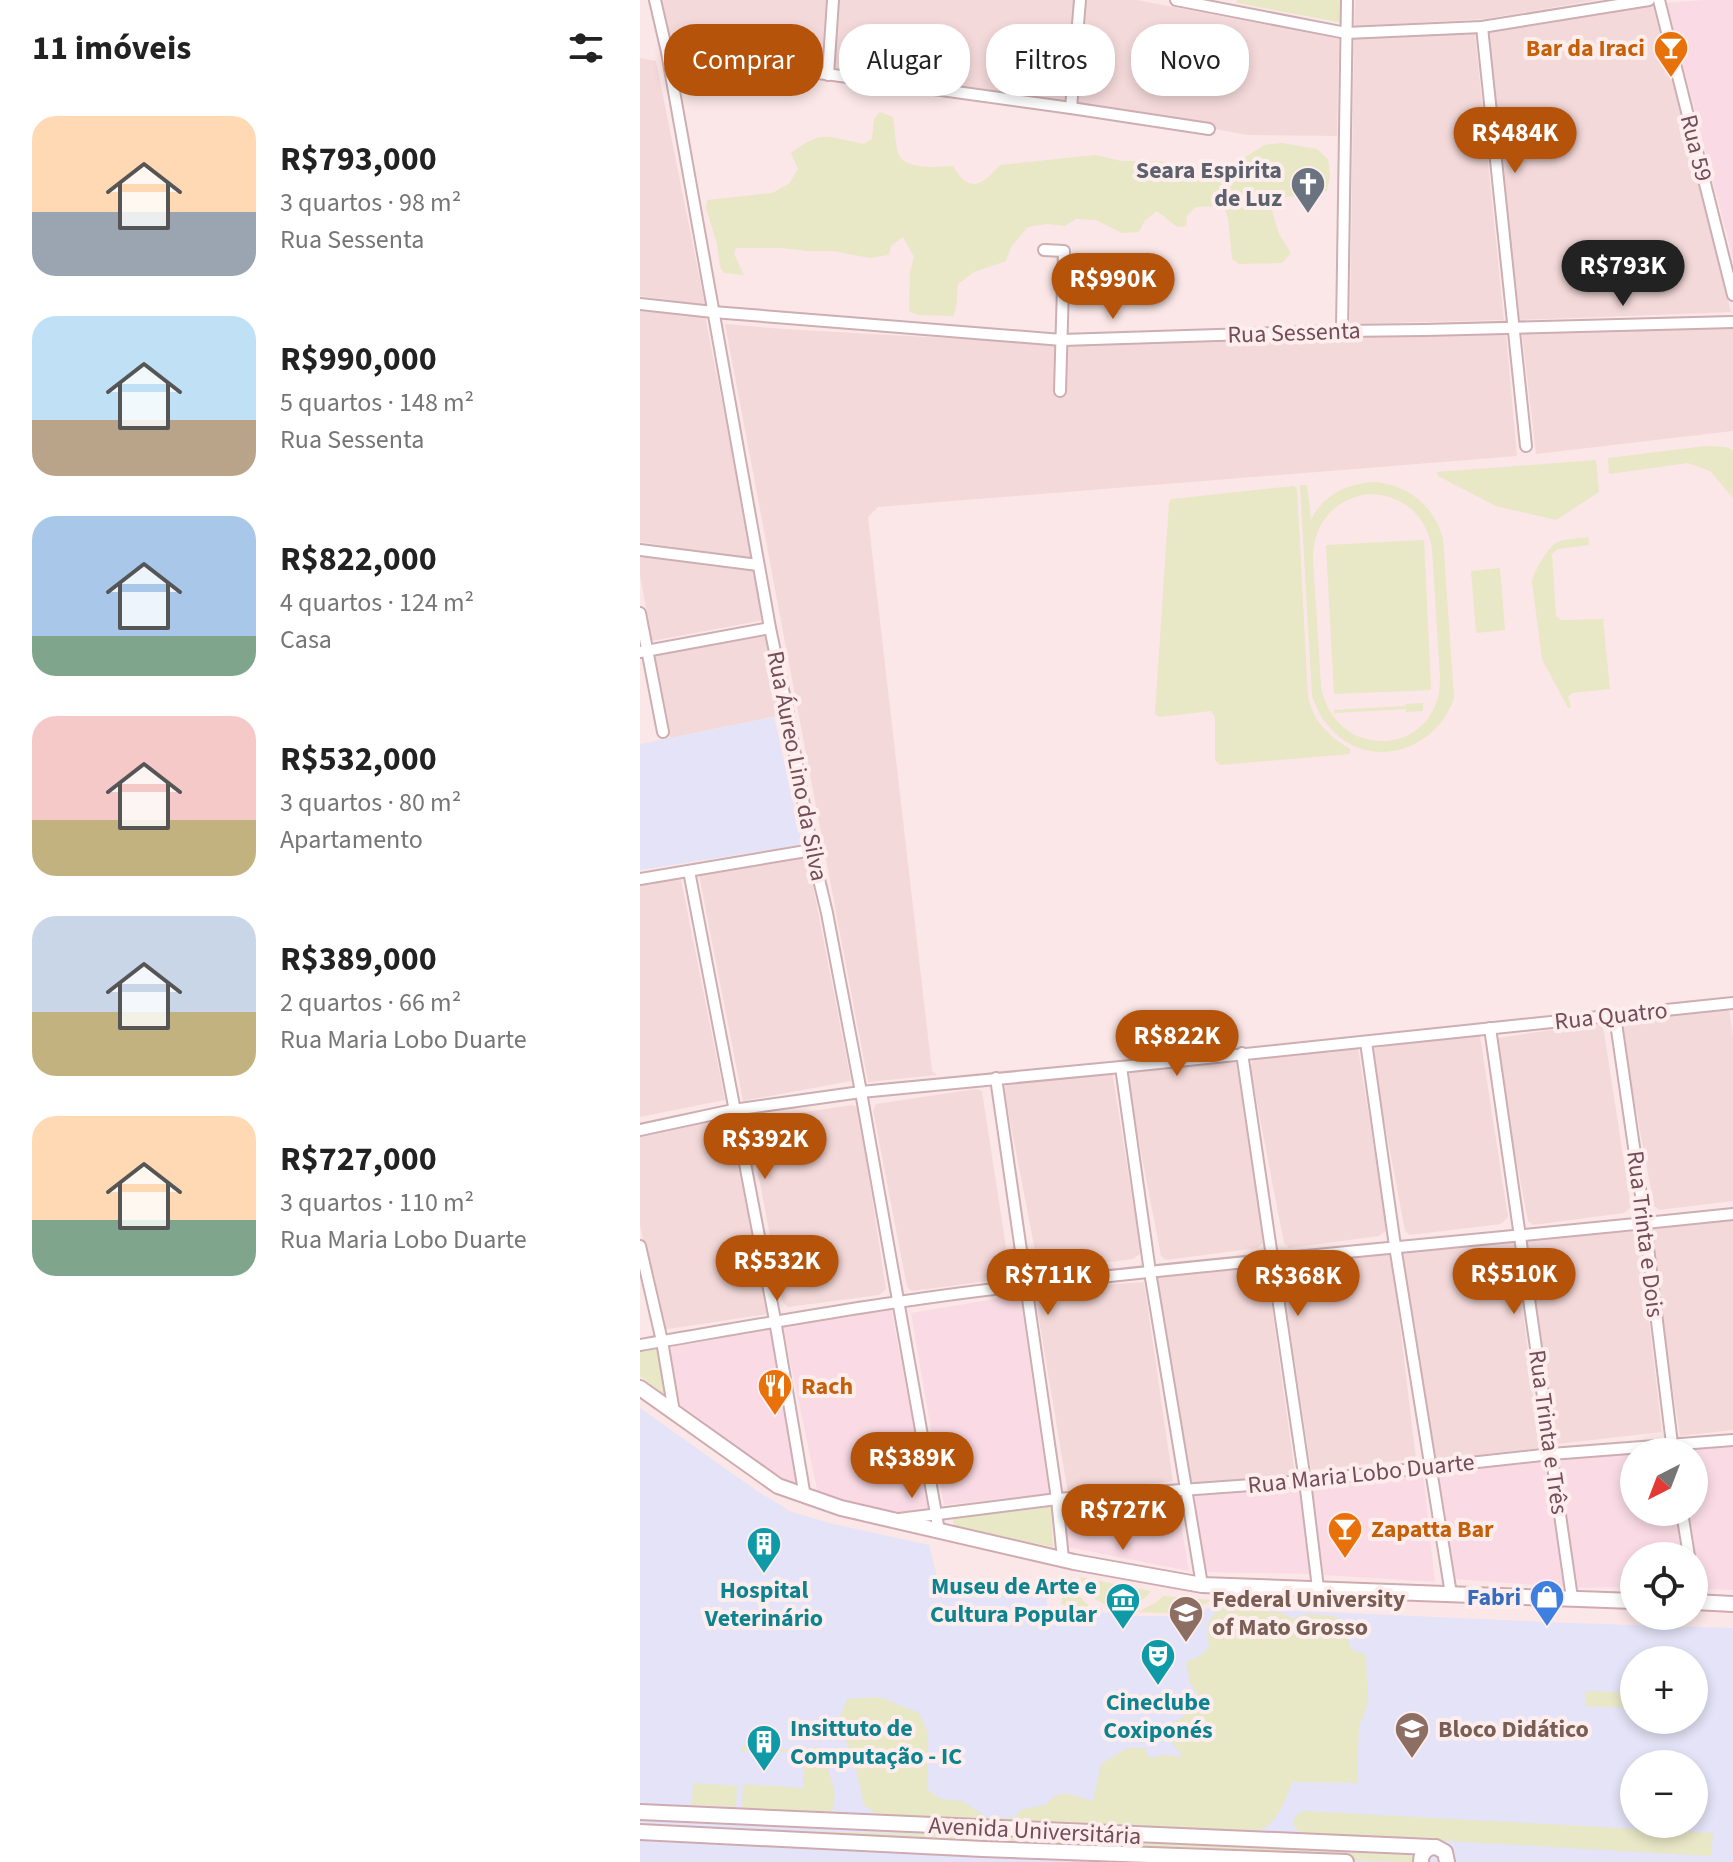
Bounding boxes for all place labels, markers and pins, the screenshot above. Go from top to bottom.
bar icon: Bar da Iraci [1652,29,1690,79]
place label: Bar da Iraci [1526,31,1645,66]
pin: R$484K [1450,107,1580,175]
place label: Seara Espirita de Luz [1136,153,1282,216]
church icon: Seara Espirita de Luz [1289,165,1327,215]
pin: R$793K [1558,240,1688,308]
pin: R$990K [1048,253,1178,321]
pin: R$822K [1112,1010,1242,1078]
pin: R$392K [700,1113,830,1181]
pin: R$532K [712,1235,842,1303]
pin: R$510K [1449,1248,1579,1316]
pin: R$711K [983,1249,1113,1317]
pin: R$368K [1233,1250,1363,1318]
restaurant icon: Rach [756,1367,794,1417]
place label: Rach [801,1369,853,1404]
pin: R$389K [847,1432,977,1500]
pin: R$727K [1058,1484,1188,1552]
bar icon: Zapatta Bar [1326,1510,1364,1560]
place label: Zapatta Bar [1371,1512,1494,1547]
building icon: Hospital Veterinário [745,1525,783,1575]
place label: Museu de Arte e Cultura Popular [930,1569,1097,1632]
place label: Hospital Veterinário [704,1573,823,1636]
shop icon: Fabri [1528,1578,1566,1628]
place label: Fabri [1467,1580,1521,1615]
museum icon: Museu de Arte e Cultura Popular [1104,1581,1142,1631]
place label: Federal University of Mato Grosso [1212,1582,1406,1645]
school or university icon: Federal University of Mato Grosso [1167,1594,1205,1644]
theatre icon: Cineclube Coxiponés [1139,1637,1177,1687]
place label: Cineclube Coxiponés [1103,1685,1213,1748]
school or university icon: Bloco Didático [1393,1710,1431,1760]
place label: Insittuto de Computação - IC [790,1711,962,1774]
place label: Bloco Didático [1438,1712,1589,1747]
building icon: Insittuto de Computação - IC [745,1723,783,1773]

